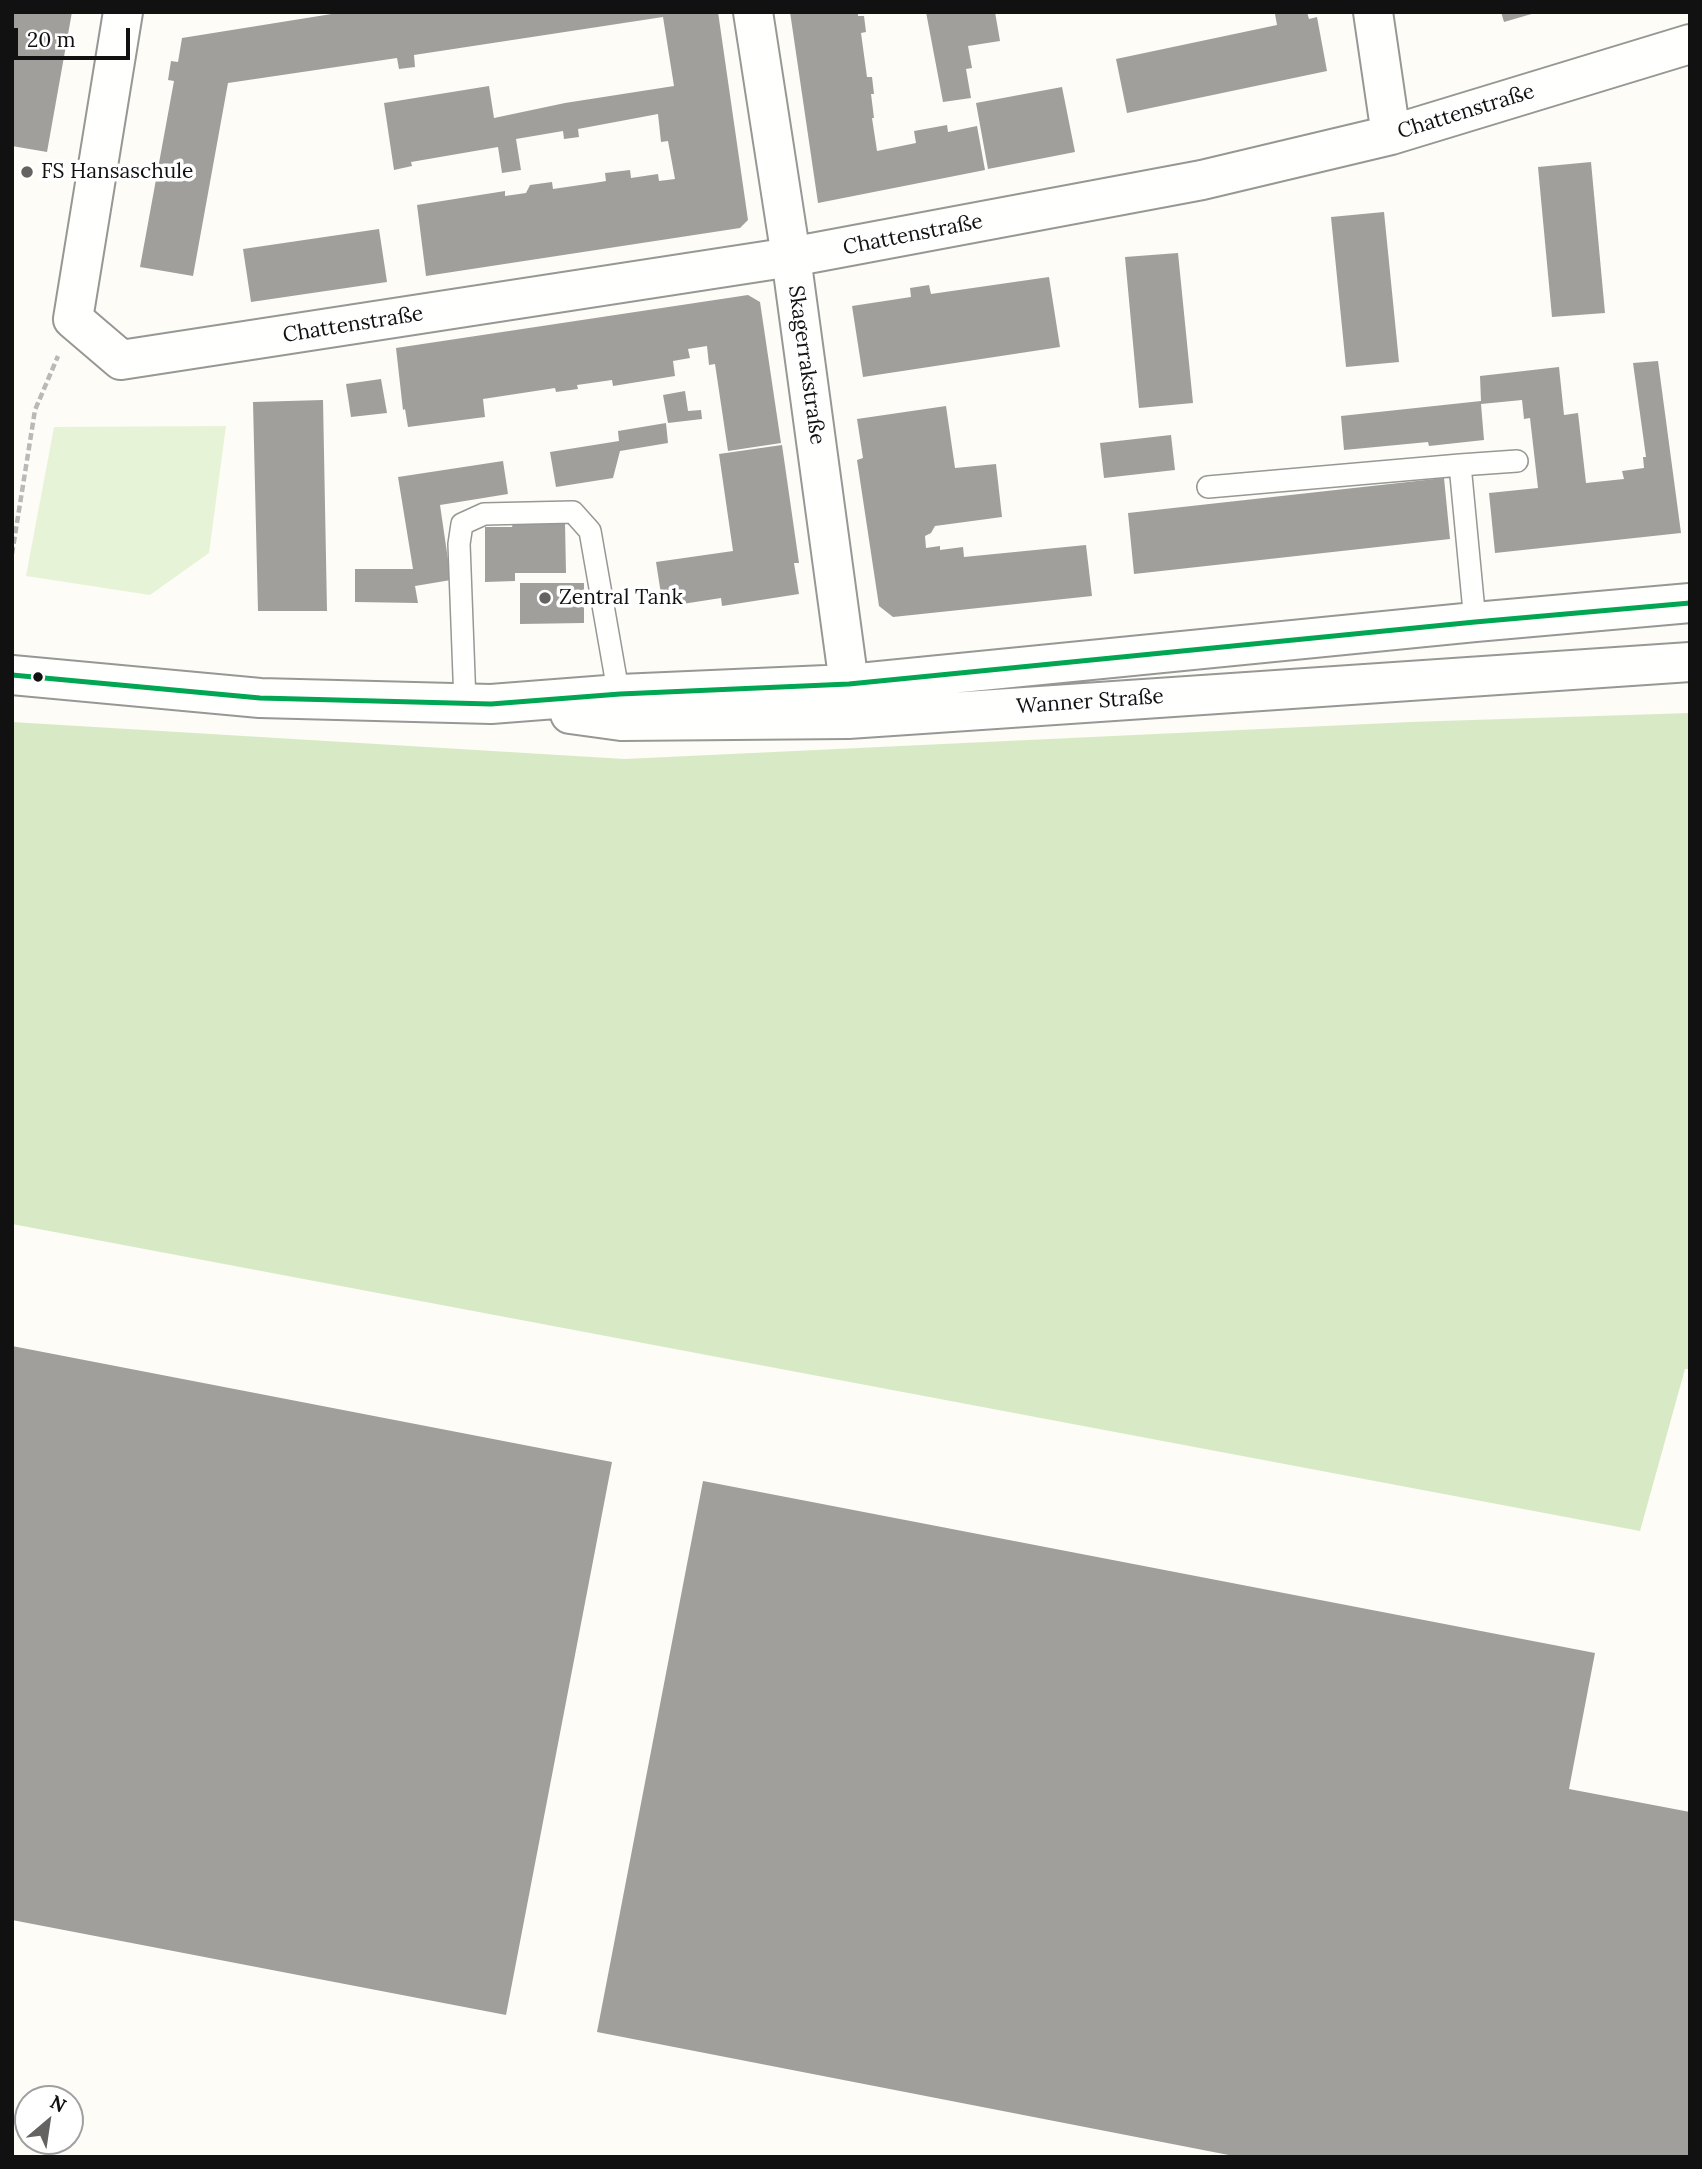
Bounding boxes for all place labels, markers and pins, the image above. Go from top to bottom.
place label: FS Hansaschule [41,159,193,185]
marker: FS Hansaschule [19,164,35,180]
place label: Zentral Tank [559,585,683,611]
marker: Zentral Tank [537,590,553,606]
unlabelled marker [31,670,45,684]

